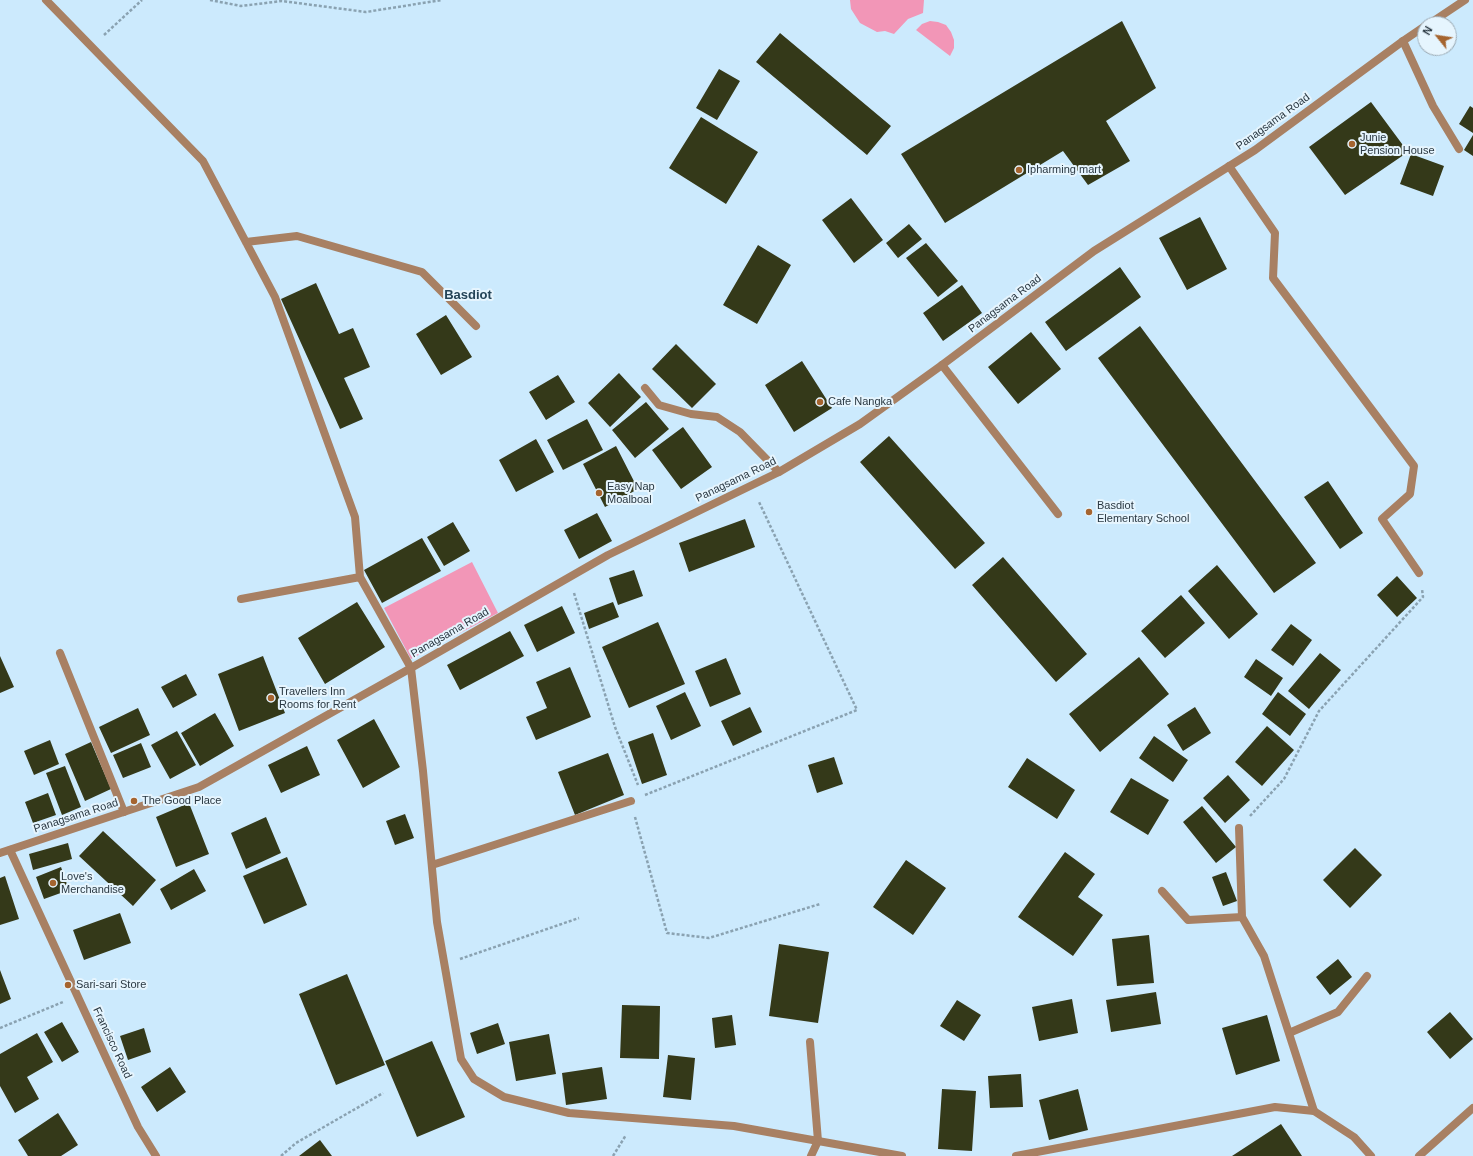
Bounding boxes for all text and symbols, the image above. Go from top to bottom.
north arrow [1417,16,1457,56]
text: N [1420,24,1435,37]
street label: Panagsama Road [1233,91,1313,153]
place label: Junie Pension House [1360,131,1435,157]
marker: Junie Pension House [1347,139,1357,149]
place label: Ipharming mart [1027,163,1101,177]
marker: Ipharming mart [1014,165,1024,175]
street label: Panagsama Road [966,272,1044,336]
district label: Basdiot [444,287,492,303]
place label: Cafe Nangka [828,395,892,409]
marker: Cafe Nangka [815,397,825,407]
street label: Panagsama Road [694,455,778,505]
place label: Easy Nap Moalboal [607,480,655,506]
marker: Easy Nap Moalboal [594,488,604,498]
place label: Basdiot Elementary School [1097,499,1189,525]
marker: Basdiot Elementary School [1084,507,1094,517]
street label: Panagsama Road [409,605,491,661]
place label: Travellers Inn Rooms for Rent [279,685,356,711]
marker: Travellers Inn Rooms for Rent [266,693,276,703]
place label: The Good Place [142,794,221,808]
street label: Panagsama Road [32,796,120,836]
marker: The Good Place [129,796,139,806]
place label: Love's Merchandise [61,870,124,896]
marker: Love's Merchandise [48,878,58,888]
place label: Sari-sari Store [76,978,146,992]
marker: Sari-sari Store [63,980,73,990]
street label: Francisco Road [90,1005,134,1081]

